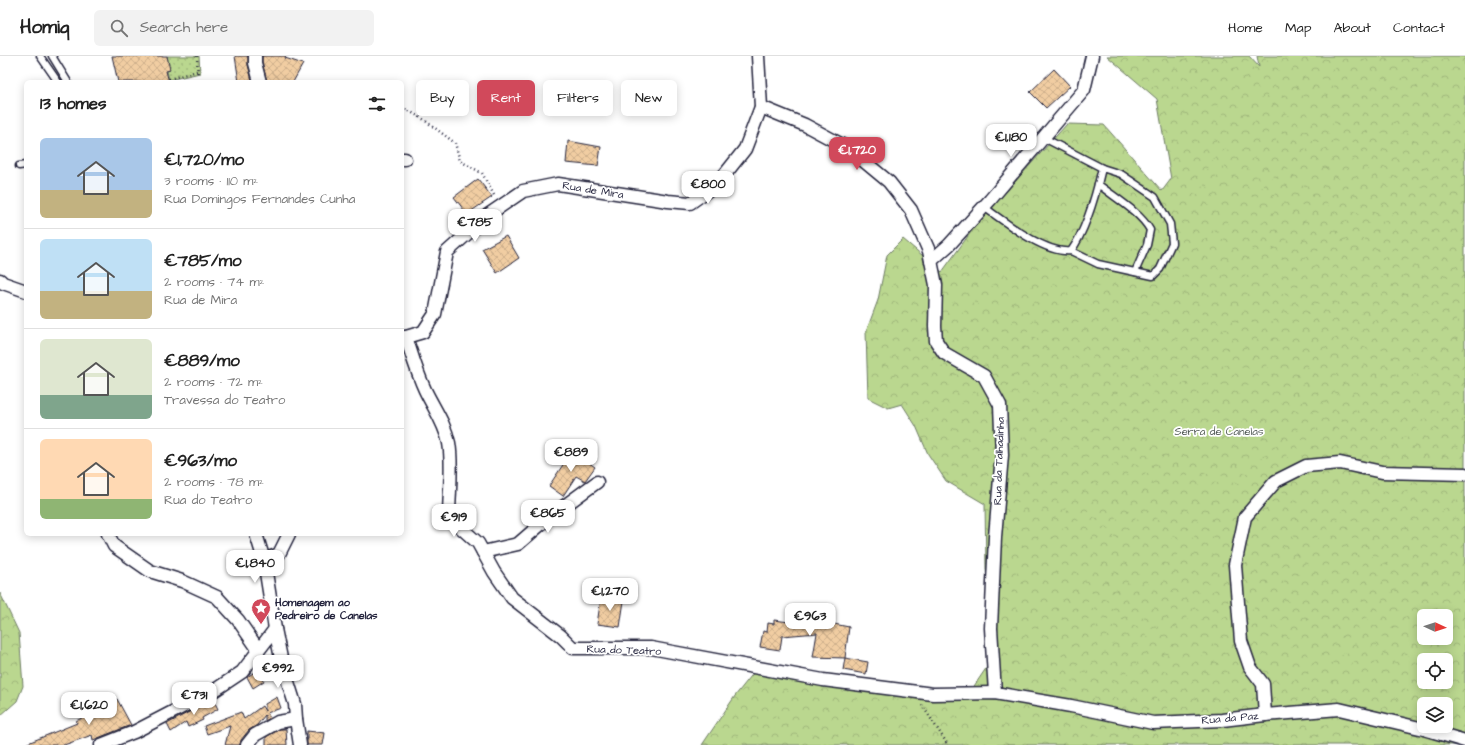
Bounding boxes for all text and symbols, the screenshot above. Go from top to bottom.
search box [94,10,374,46]
text: Homiq [20,14,70,41]
icon: search [108,17,130,39]
text: Search here [140,17,228,38]
text: Home [1228,18,1263,38]
text: Map [1285,18,1311,38]
text: About [1333,18,1371,38]
text: Contact [1393,18,1445,38]
chip: Buy [416,80,469,116]
chip: Rent [477,80,535,116]
chip: Filters [543,80,613,116]
chip: New [621,80,677,116]
text: 13 homes [40,92,107,116]
icon: filters [366,93,388,115]
pin: €1,180 [978,124,1044,158]
text: €1,180 [995,128,1027,146]
pin: €1,720 [824,137,890,171]
text: €1,720 [838,141,876,159]
text: €1,720/mo [164,148,244,172]
icon: home [72,154,120,202]
pin: €800 [684,171,732,205]
text: 3 rooms · 110 m² [164,172,258,190]
text: €800 [690,175,726,193]
street label: Rua de Mira [561,178,625,202]
text: Rua Domingos Fernandes Cunha [164,190,355,208]
pin: €785 [451,209,499,243]
text: €785 [457,213,493,231]
text: €785/mo [164,249,242,273]
icon: home [72,255,120,303]
text: 2 rooms · 74 m² [164,273,264,291]
text: Rua de Mira [164,291,237,309]
text: €889/mo [164,349,240,373]
icon: home [72,355,120,403]
text: 2 rooms · 72 m² [164,373,263,391]
text: Travessa do Teatro [164,391,285,409]
street label: Rua da Talhadinha [990,416,1008,505]
park label: Serra de Canelas [1175,424,1264,439]
pin: €889 [547,439,595,473]
text: €889 [554,443,588,461]
text: €963/mo [164,449,237,473]
icon: home [72,455,120,503]
text: 2 rooms · 78 m² [164,473,264,491]
text: Rua do Teatro [164,491,252,509]
pin: €865 [524,500,572,534]
pin: €919 [430,504,478,538]
text: €865 [530,504,566,522]
text: €919 [441,508,467,526]
pin: €1,840 [222,550,288,584]
text: €1,840 [235,554,275,572]
pin: €1,270 [577,578,643,612]
text: €1,270 [591,582,629,600]
place label: Homenagem ao Pedreiro de Canelas [274,595,378,623]
place icon: Homenagem ao Pedreiro de Canelas [250,597,272,625]
pin: €963 [786,603,834,637]
text: €963 [794,607,826,625]
north arrow [1417,609,1453,645]
map controls [1417,609,1453,733]
street label: Rua do Teatro [586,641,662,659]
button: locate [1417,653,1453,689]
pin: €992 [254,655,302,689]
text: €992 [262,659,294,677]
pin: €731 [170,682,218,716]
text: €731 [181,686,207,704]
pin: €1,620 [56,692,122,726]
text: €1,620 [70,696,108,714]
button: layers [1417,697,1453,733]
street label: Rua da Paz [1201,708,1260,728]

